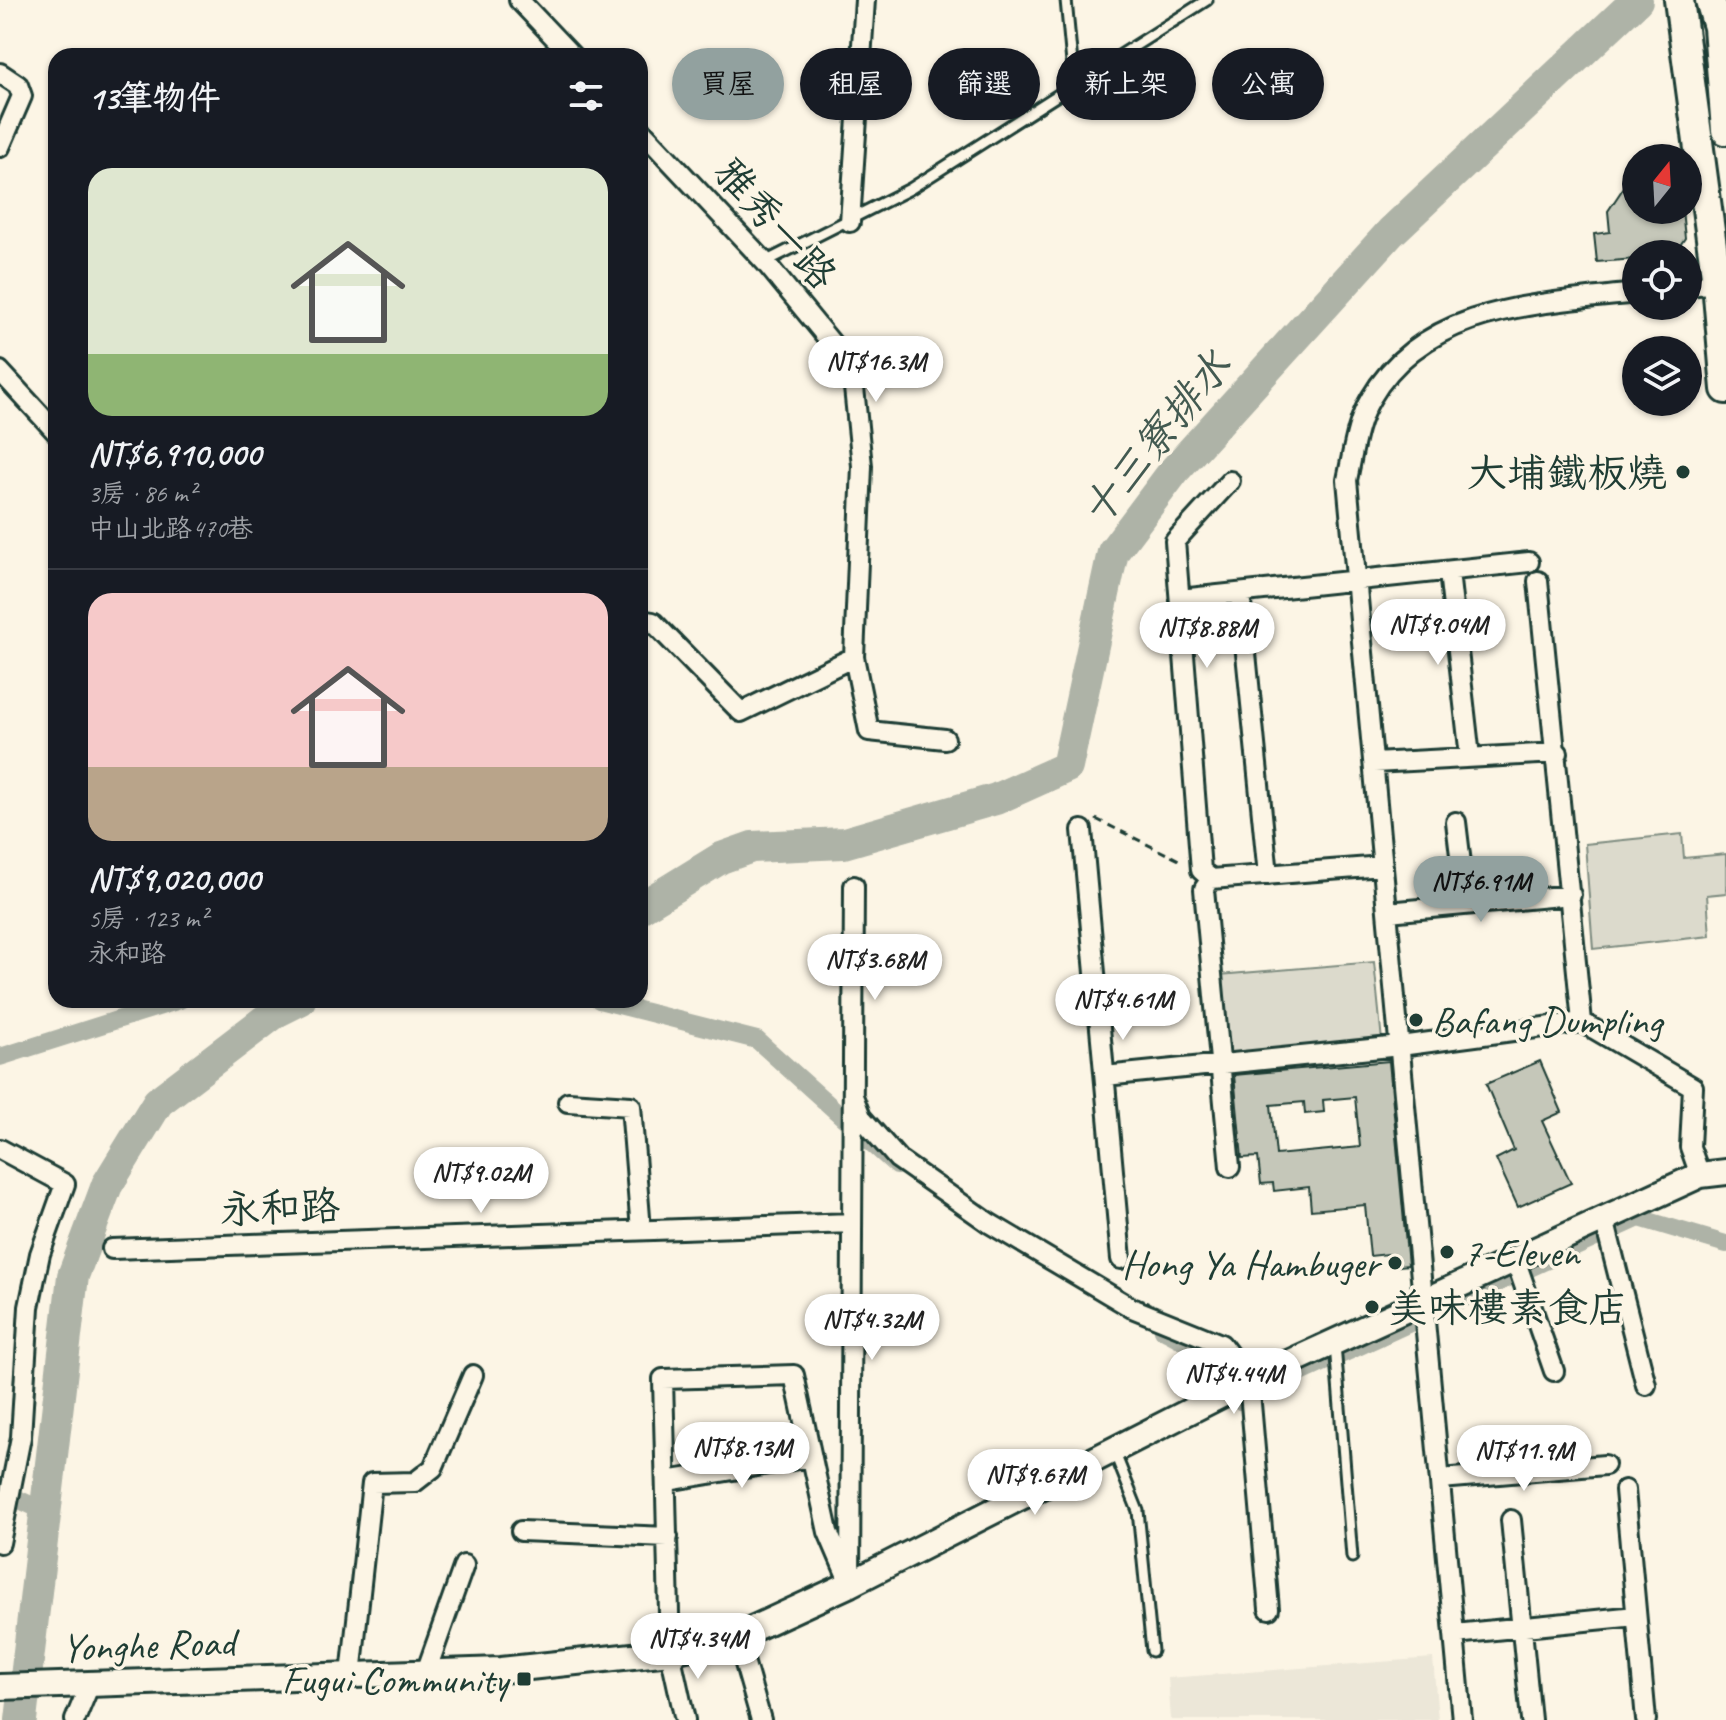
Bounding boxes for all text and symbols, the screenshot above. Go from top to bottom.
chip: 買屋 [672,48,784,120]
chip: 租屋 [800,48,912,120]
chip: 篩選 [928,48,1040,120]
chip: 新上架 [1056,48,1196,120]
chip: 公寓 [1212,48,1324,120]
icon: filters [564,74,608,118]
text: 13筆物件 [88,76,221,119]
north arrow [1622,144,1702,224]
map controls [1622,144,1702,416]
street label: 雅秀一路 [703,147,847,300]
icon: home [276,220,420,364]
button: locate [1622,240,1702,320]
pin: NT$16.3M [793,336,959,404]
button: layers [1622,336,1702,416]
water label: 十三寮排水 [1069,340,1243,537]
text: NT$16.3M [826,345,926,378]
text: NT$6,910,000 [88,432,261,475]
place label: 大埔鐵板燒 [1467,448,1667,498]
marker: 大埔鐵板燒 [1674,463,1692,481]
text: 3房 · 86 m² [88,477,196,510]
text: 中山北路470巷 [88,512,253,545]
pin: NT$9.04M [1355,599,1521,667]
pin: NT$8.88M [1124,602,1290,670]
text: NT$9.04M [1389,608,1487,641]
text: NT$8.88M [1158,611,1256,644]
icon: home [276,645,420,789]
pin: NT$6.91M [1398,856,1564,924]
text: NT$9,020,000 [88,857,260,900]
text: NT$6.91M [1431,865,1531,898]
text: 5房 · 123 m² [88,902,207,935]
pin: NT$3.68M [792,934,958,1002]
text: 永和路 [88,937,166,970]
text: NT$3.68M [825,943,925,976]
pin: NT$4.61M [1040,974,1206,1042]
text: NT$4.61M [1073,983,1173,1016]
place label: Bafang Dumpling [1432,996,1665,1046]
marker: Bafang Dumpling [1407,1011,1425,1029]
pin: NT$9.02M [398,1147,564,1215]
text: NT$9.02M [432,1156,530,1189]
street label: 永和路 [219,1181,341,1235]
place label: 7-Eleven [1463,1228,1581,1278]
place label: Hong Ya Hambuger [1122,1239,1383,1289]
marker: 7-Eleven [1438,1243,1456,1261]
marker: Hong Ya Hambuger [1386,1254,1404,1272]
place label: 美味樓素食店 [1388,1283,1628,1333]
pin: NT$4.32M [789,1294,955,1362]
marker: 美味樓素食店 [1363,1298,1381,1316]
text: NT$4.32M [823,1303,921,1336]
pin: NT$4.44M [1151,1348,1317,1416]
text: NT$4.44M [1185,1357,1283,1390]
pin: NT$8.13M [659,1422,825,1490]
pin: NT$11.9M [1441,1425,1607,1493]
text: NT$8.13M [693,1431,791,1464]
text: NT$11.9M [1475,1434,1573,1467]
pin: NT$9.67M [952,1449,1118,1517]
text: NT$9.67M [985,1458,1085,1491]
pin: NT$4.34M [615,1613,781,1681]
street label: Yonghe Road [61,1617,242,1673]
text: NT$4.34M [649,1622,747,1655]
place label: Fugui Community [282,1655,511,1705]
marker: Fugui Community [515,1670,533,1688]

